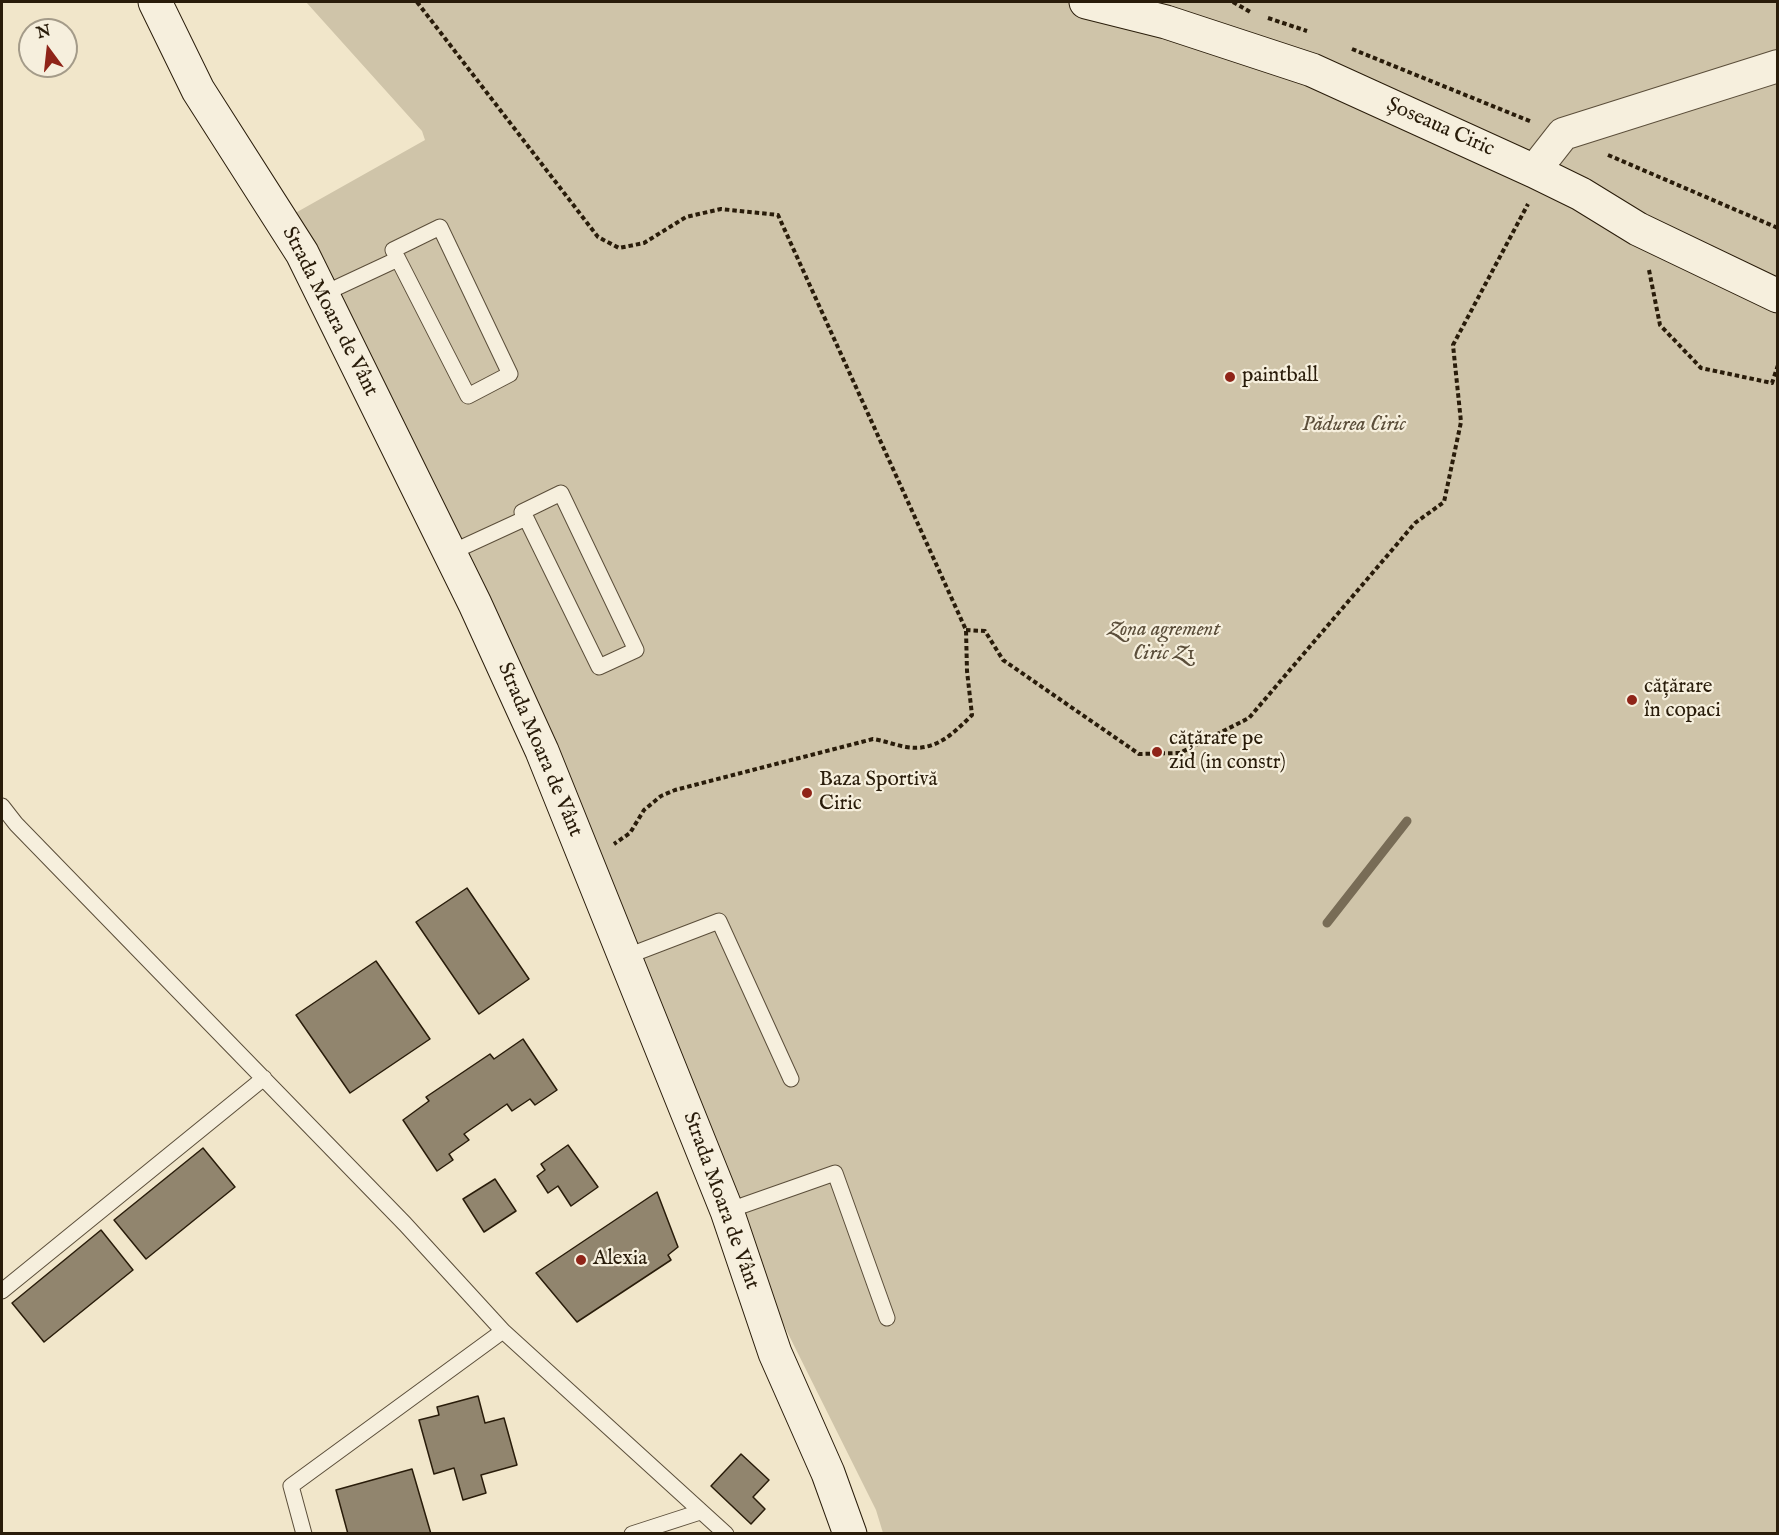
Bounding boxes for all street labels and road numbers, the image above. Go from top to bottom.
street label: Șoseaua Ciric [1382,93,1498,163]
street label: Strada Moara de Vânt [275,223,383,401]
street label: Strada Moara de Vânt [491,659,587,841]
street label: Strada Moara de Vânt [676,1109,764,1293]

